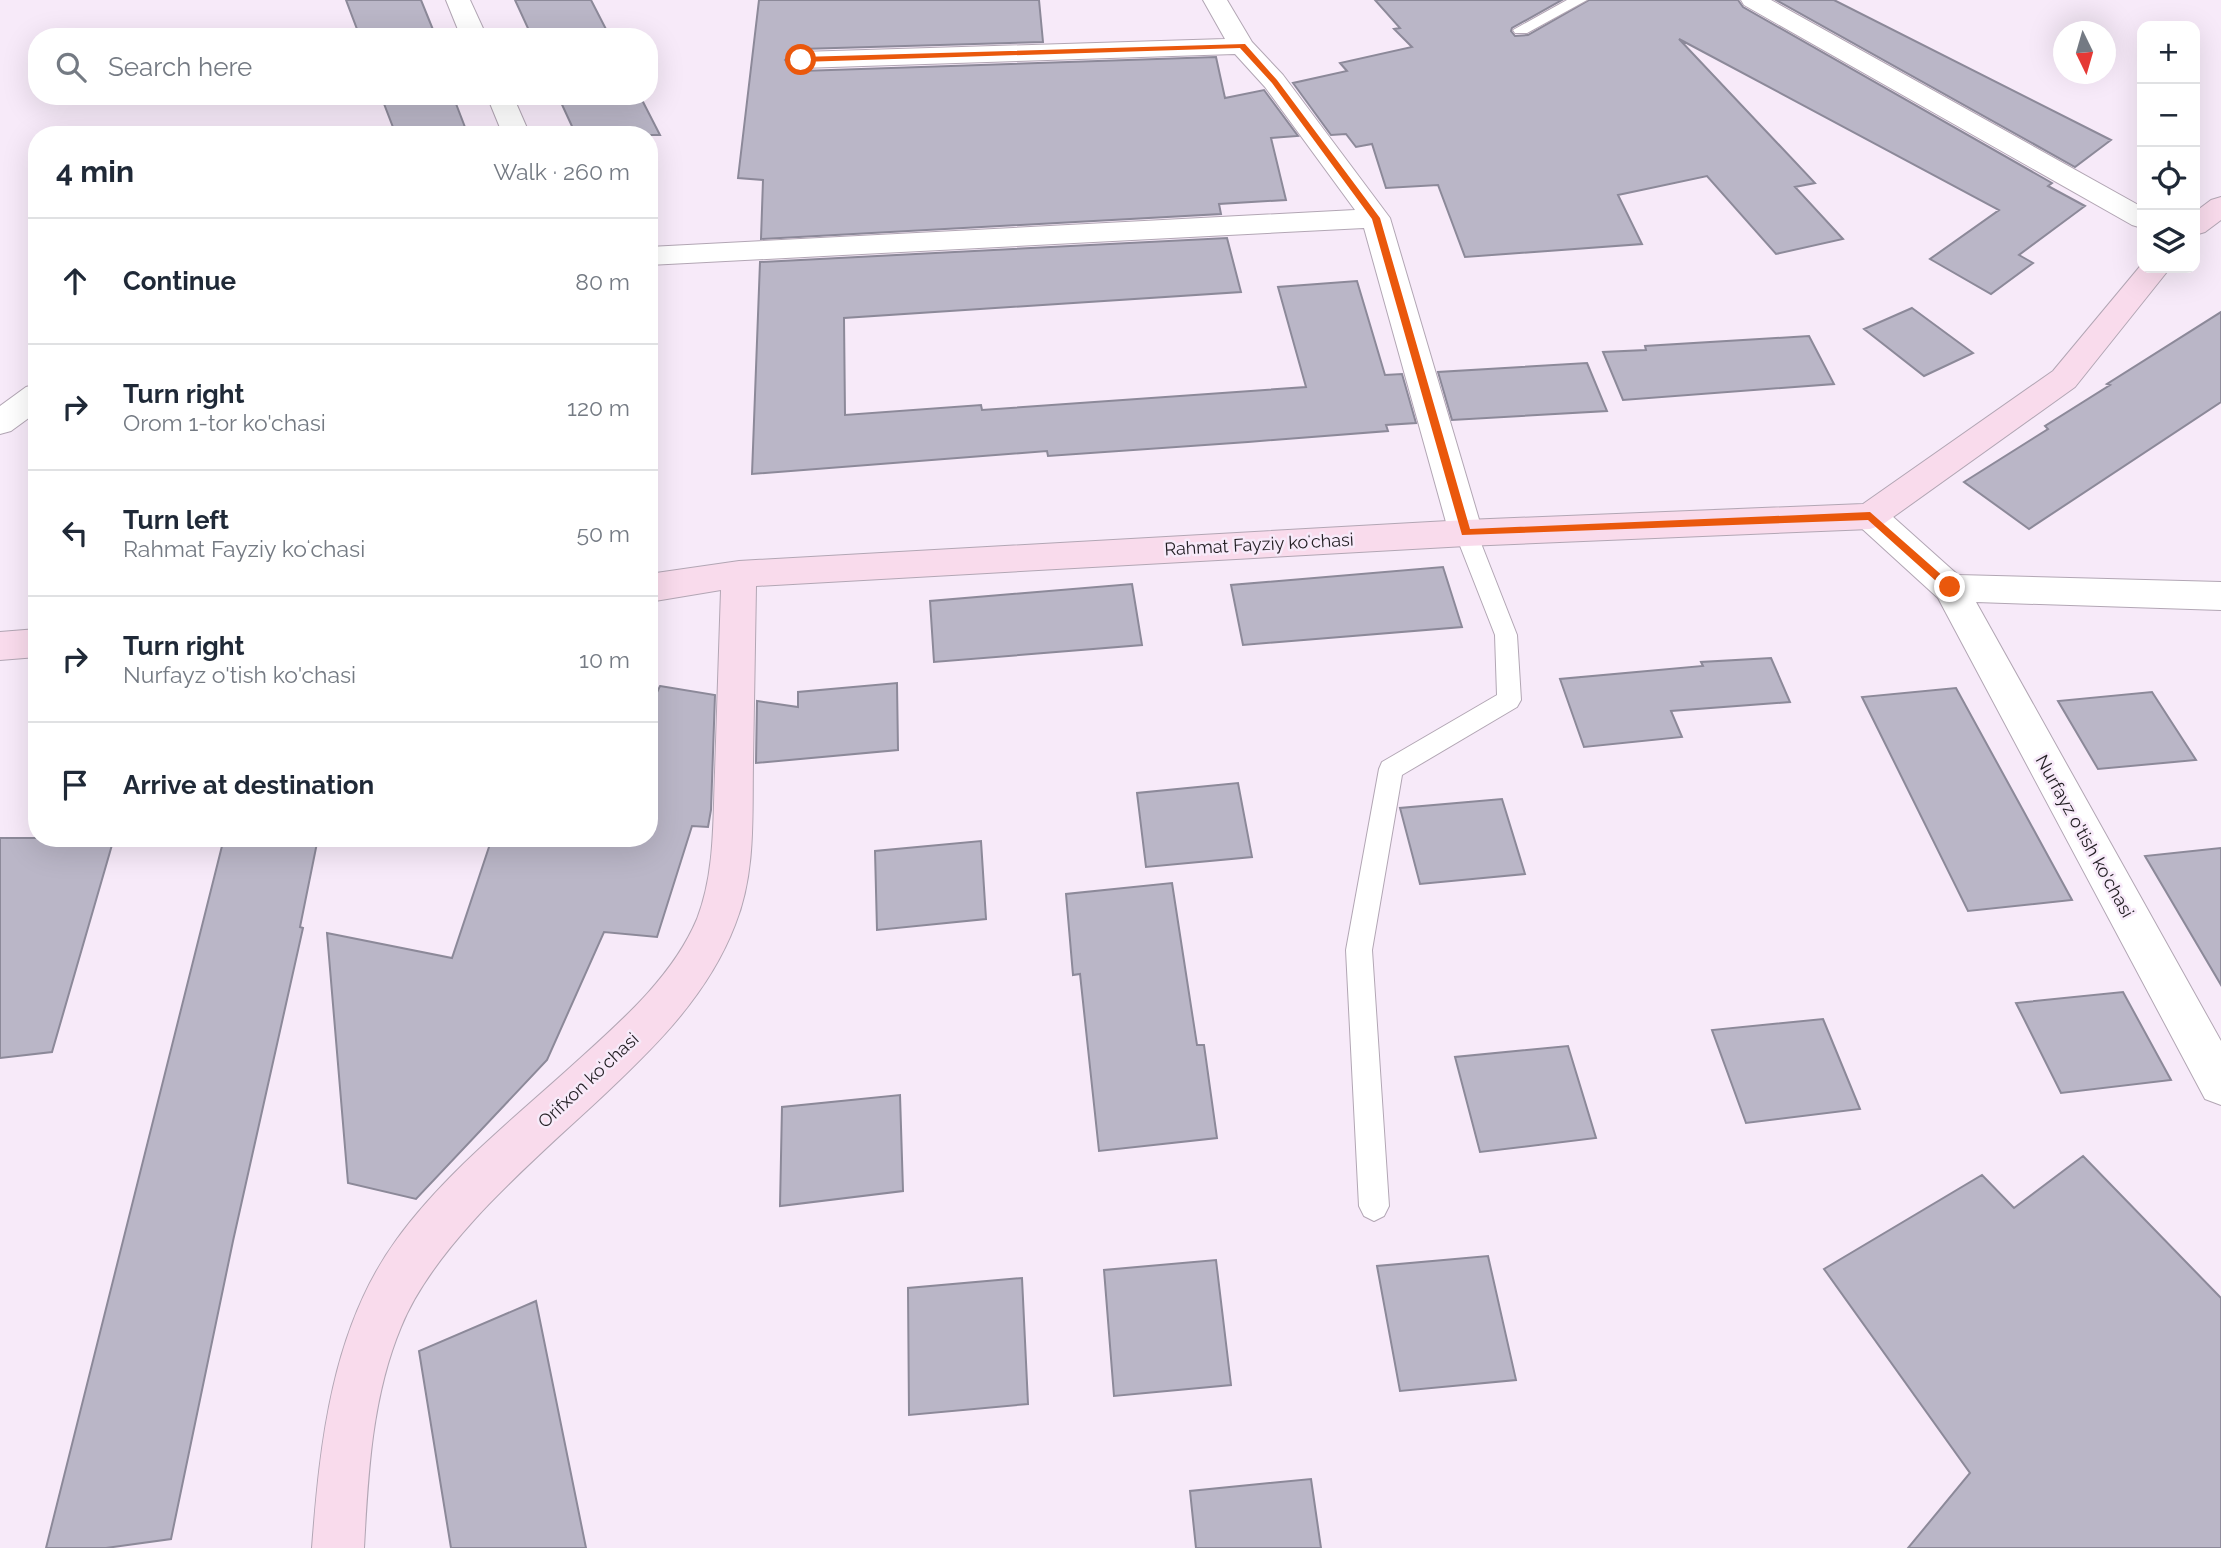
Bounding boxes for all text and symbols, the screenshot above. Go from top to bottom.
north arrow [2053,21,2116,84]
map controls [2137,21,2200,273]
button: + [2137,21,2200,84]
search box [28,28,658,105]
route start [785,44,816,75]
icon: search [52,48,90,86]
text: Search here [108,52,252,82]
button: − [2137,84,2200,147]
button: locate [2137,147,2200,210]
text: 4 min [56,154,134,189]
text: Walk · 260 m [493,158,630,185]
button: layers [2137,210,2200,273]
icon: ahead [56,262,94,300]
text: Continue [123,266,236,296]
text: 80 m [575,268,630,295]
text: Turn right [123,379,244,409]
icon: right [56,388,94,426]
text: 120 m [567,394,630,421]
text: Orom 1-tor ko'chasi [123,409,326,436]
text: Turn left [123,505,229,535]
icon: left [56,514,94,552]
text: 50 m [576,520,630,547]
street label: Rahmat Fayziy koʻchasi [1164,529,1354,559]
text: Rahmat Fayziy koʻchasi [123,535,365,562]
route end [1934,571,1965,602]
text: Turn right [123,631,244,661]
icon: right [56,640,94,678]
text: 10 m [579,646,630,673]
text: Nurfayz o'tish ko'chasi [123,661,356,688]
street label: Nurfayz o'tish ko'chasi [2032,751,2138,921]
icon: arrive [56,766,94,804]
text: Arrive at destination [123,770,374,800]
street label: Orifxon koʻchasi [534,1028,642,1132]

